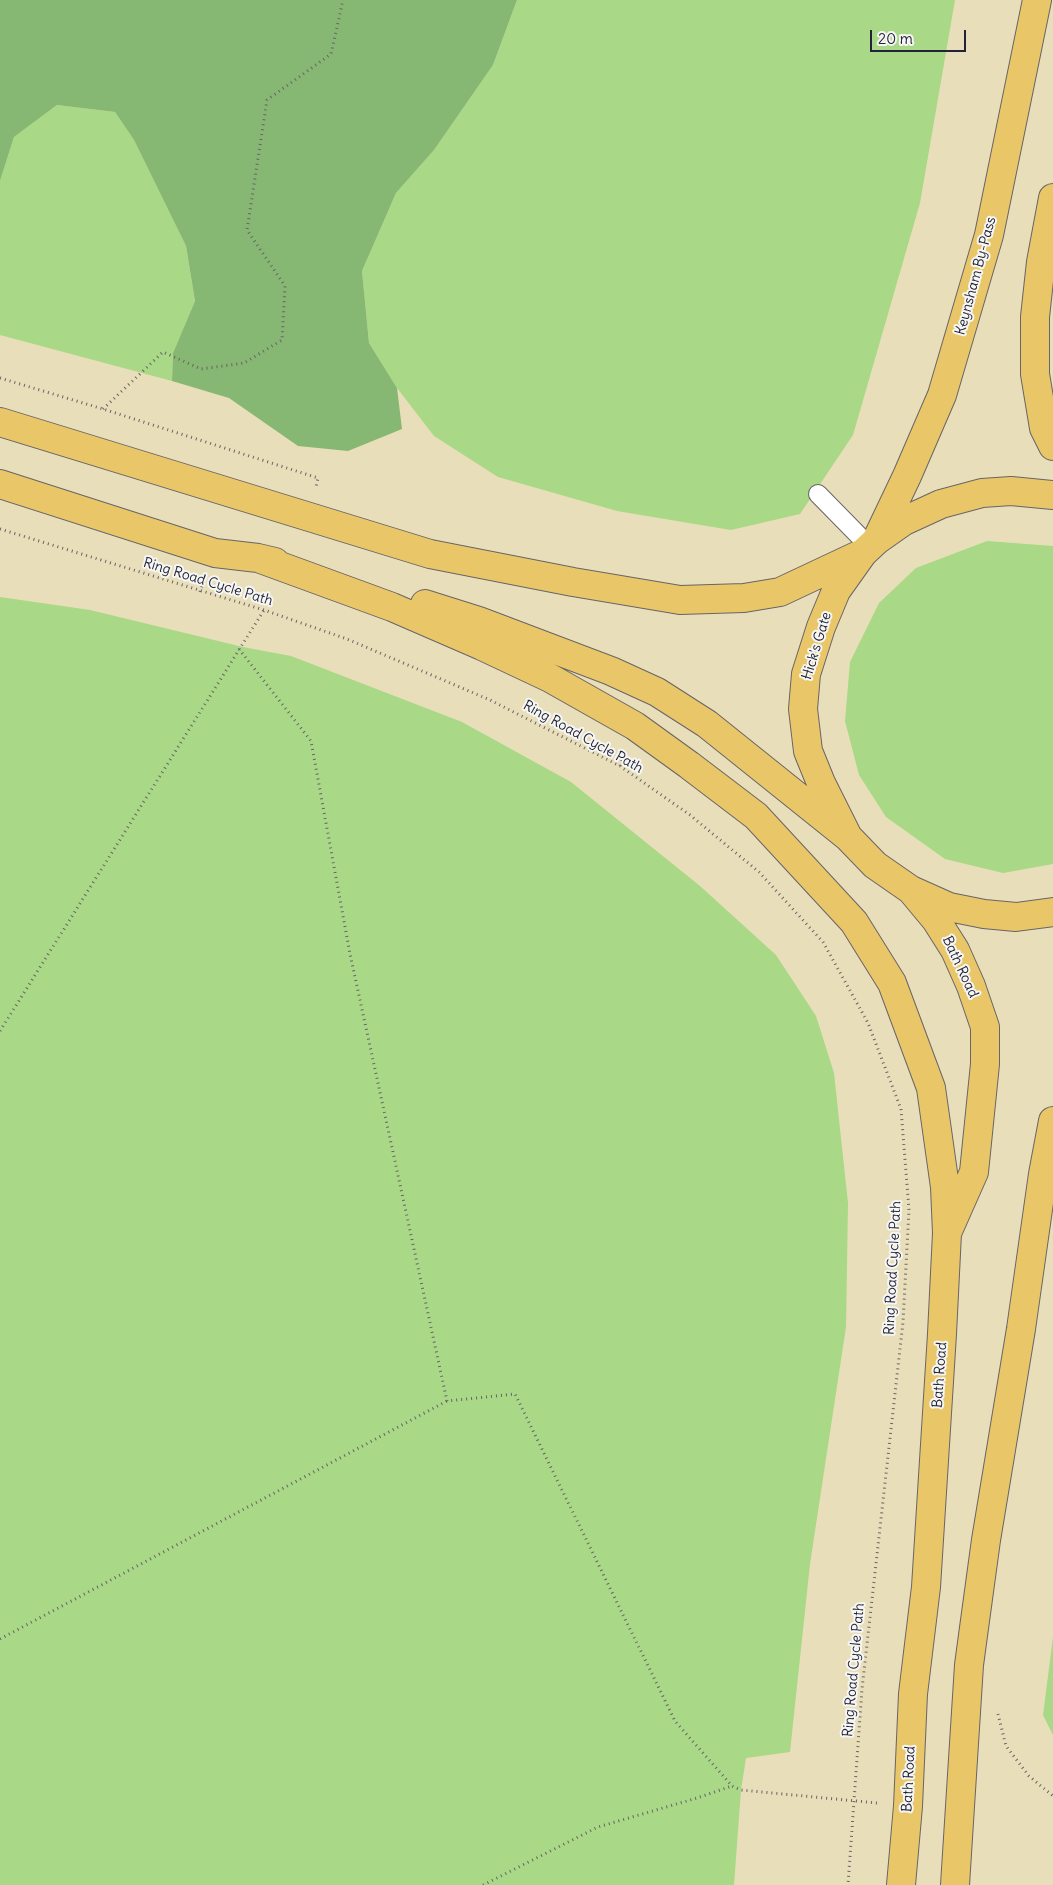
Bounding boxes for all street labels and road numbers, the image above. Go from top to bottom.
street label: Keynsham By-Pass [952,215,1000,337]
street label: Ring Road Cycle Path [141,554,275,610]
street label: Hick's Gate [799,610,835,682]
street label: Ring Road Cycle Path [520,697,646,777]
street label: Bath Road [938,933,982,1001]
street label: Ring Road Cycle Path [881,1200,905,1336]
street label: Bath Road [929,1341,951,1409]
street label: Ring Road Cycle Path [840,1602,868,1738]
street label: Bath Road [899,1746,919,1812]

